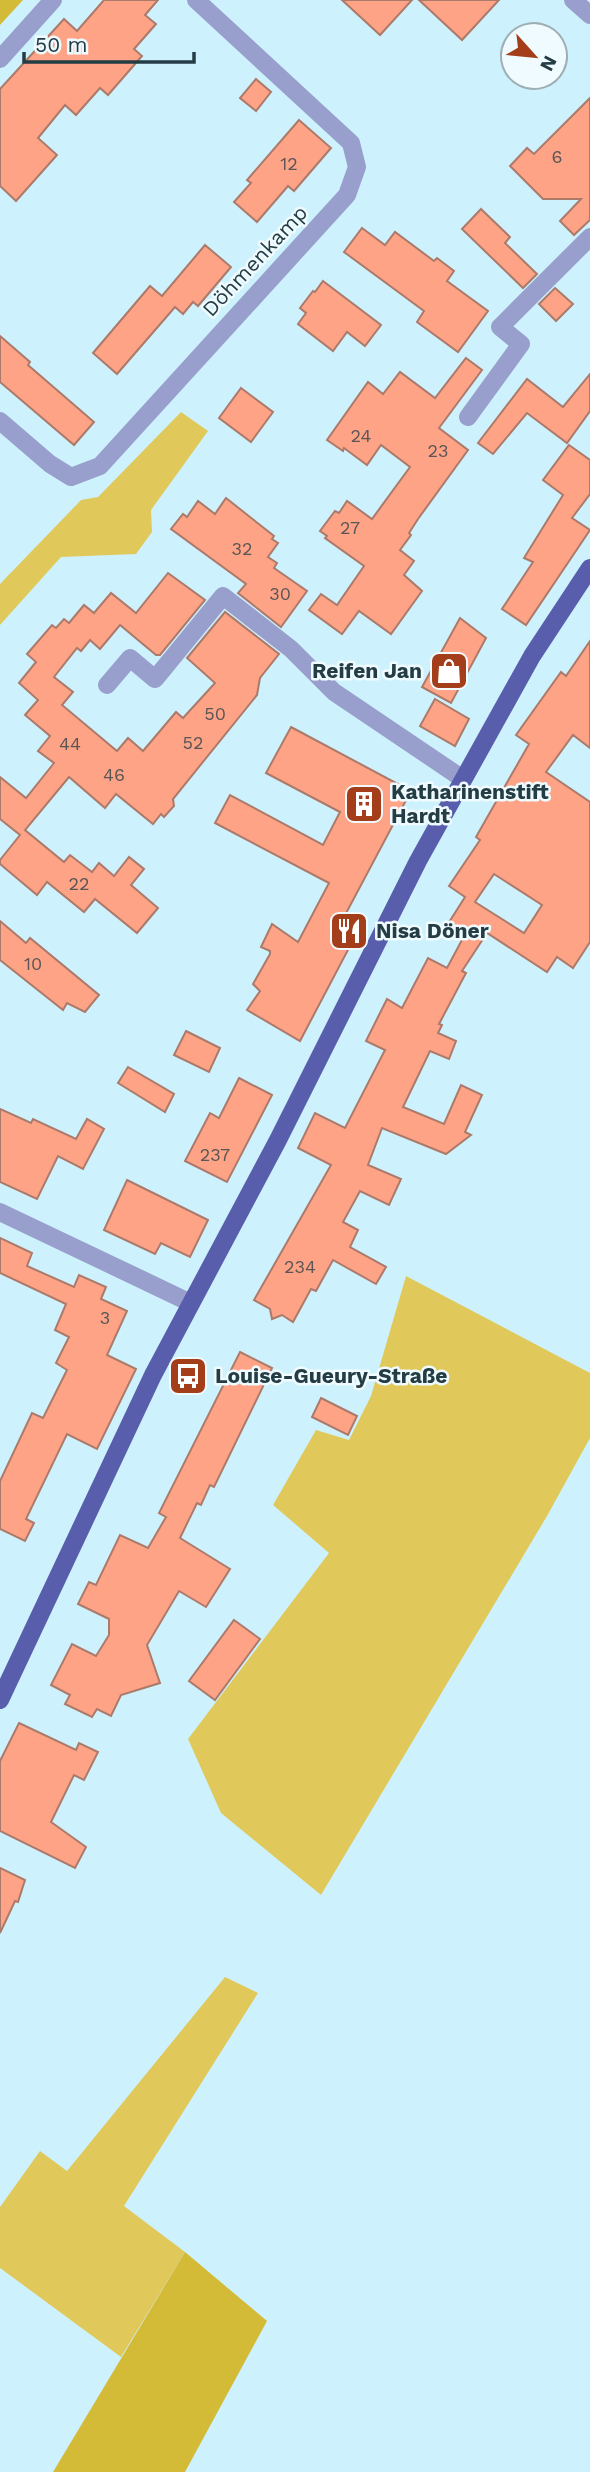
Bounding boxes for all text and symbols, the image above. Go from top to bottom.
scale bar [24,21,194,65]
north arrow [499,21,569,91]
text: 50 m [35,32,87,57]
text: N [535,52,562,75]
house number: 6 [552,146,562,167]
house number: 12 [280,153,298,174]
street label: Döhmenkamp [197,200,312,321]
house number: 24 [351,425,371,446]
house number: 23 [428,440,449,461]
house number: 27 [340,517,360,538]
house number: 32 [232,538,253,559]
house number: 30 [269,583,291,604]
shop icon: Reifen Jan [428,650,470,692]
place label: Reifen Jan [312,658,422,683]
house number: 50 [204,703,226,724]
house number: 52 [183,732,203,753]
house number: 44 [59,733,81,754]
house number: 46 [103,764,125,785]
place label: Katharinenstift Hardt [391,779,549,828]
building icon: Katharinenstift Hardt [343,783,385,825]
house number: 22 [69,873,90,894]
restaurant icon: Nisa Döner [328,910,370,952]
place label: Nisa Döner [376,918,489,943]
house number: 10 [24,953,42,974]
house number: 237 [200,1144,230,1165]
house number: 234 [284,1256,316,1277]
house number: 3 [100,1307,110,1328]
bus stop icon: Louise-Gueury-Straße [167,1355,209,1397]
place label: Louise-Gueury-Straße [215,1363,448,1388]

